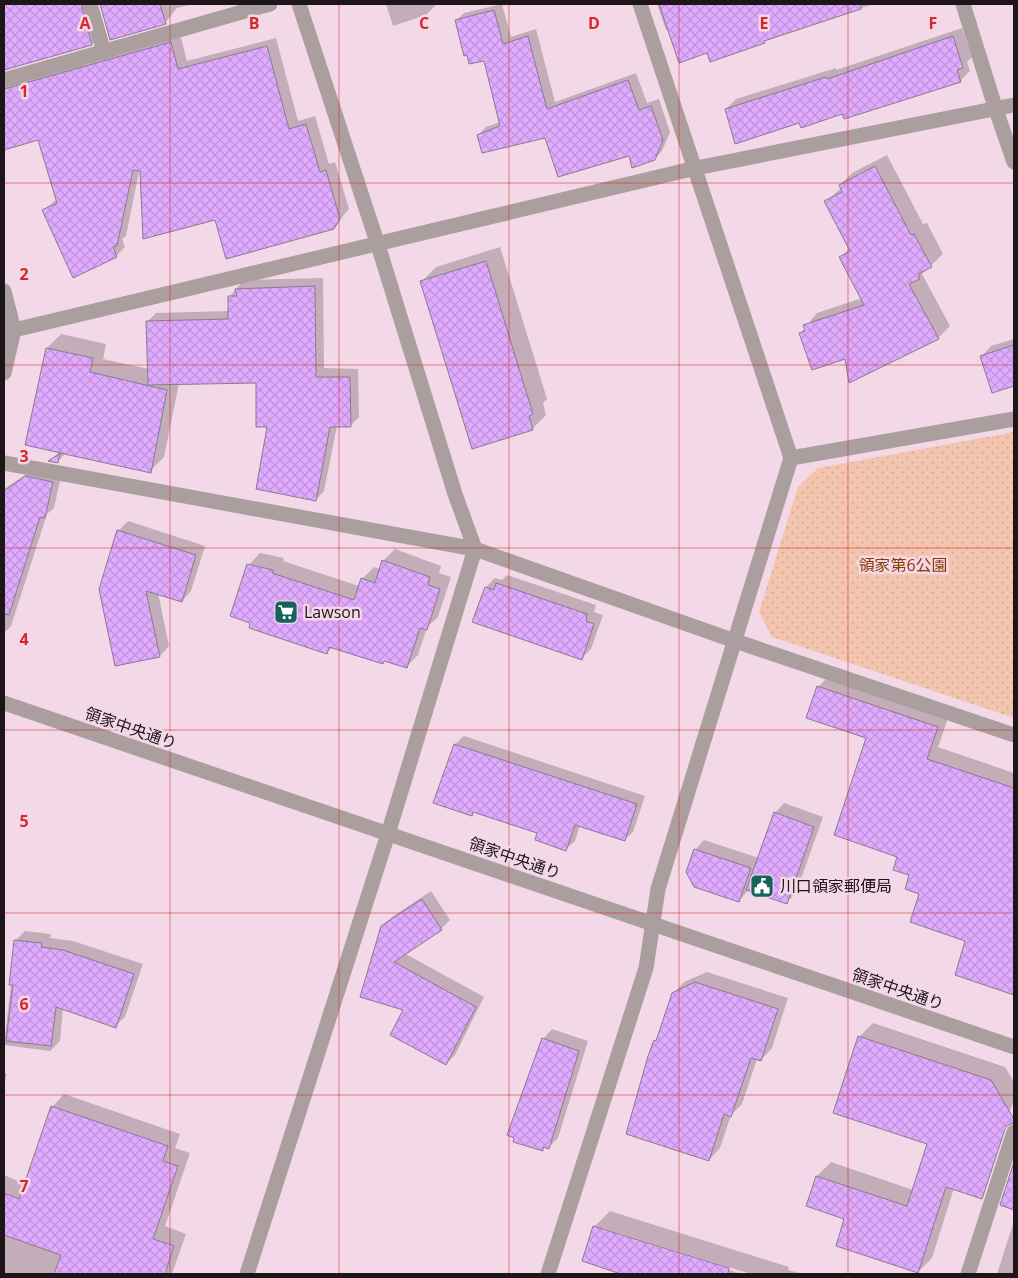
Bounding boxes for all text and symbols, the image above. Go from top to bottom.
text: A [79,12,91,34]
text: B [249,12,259,34]
text: C [419,12,429,34]
text: D [588,12,600,34]
text: E [760,12,769,34]
text: F [929,12,937,34]
text: 1 [19,80,29,102]
text: 2 [19,263,29,285]
text: 3 [19,445,29,467]
park label: 領家第6公園 [858,554,948,576]
supermarket icon: Lawson [273,599,299,625]
place label: Lawson [304,601,361,623]
text: 4 [19,628,29,650]
street label: 領家中央通り [82,702,180,754]
text: 5 [19,810,29,832]
street label: 領家中央通り [466,832,564,884]
public building icon: 川口領家郵便局 [749,873,775,899]
place label: 川口領家郵便局 [780,875,892,897]
street label: 領家中央通り [849,963,947,1015]
text: 6 [19,993,29,1015]
text: 7 [19,1175,29,1197]

